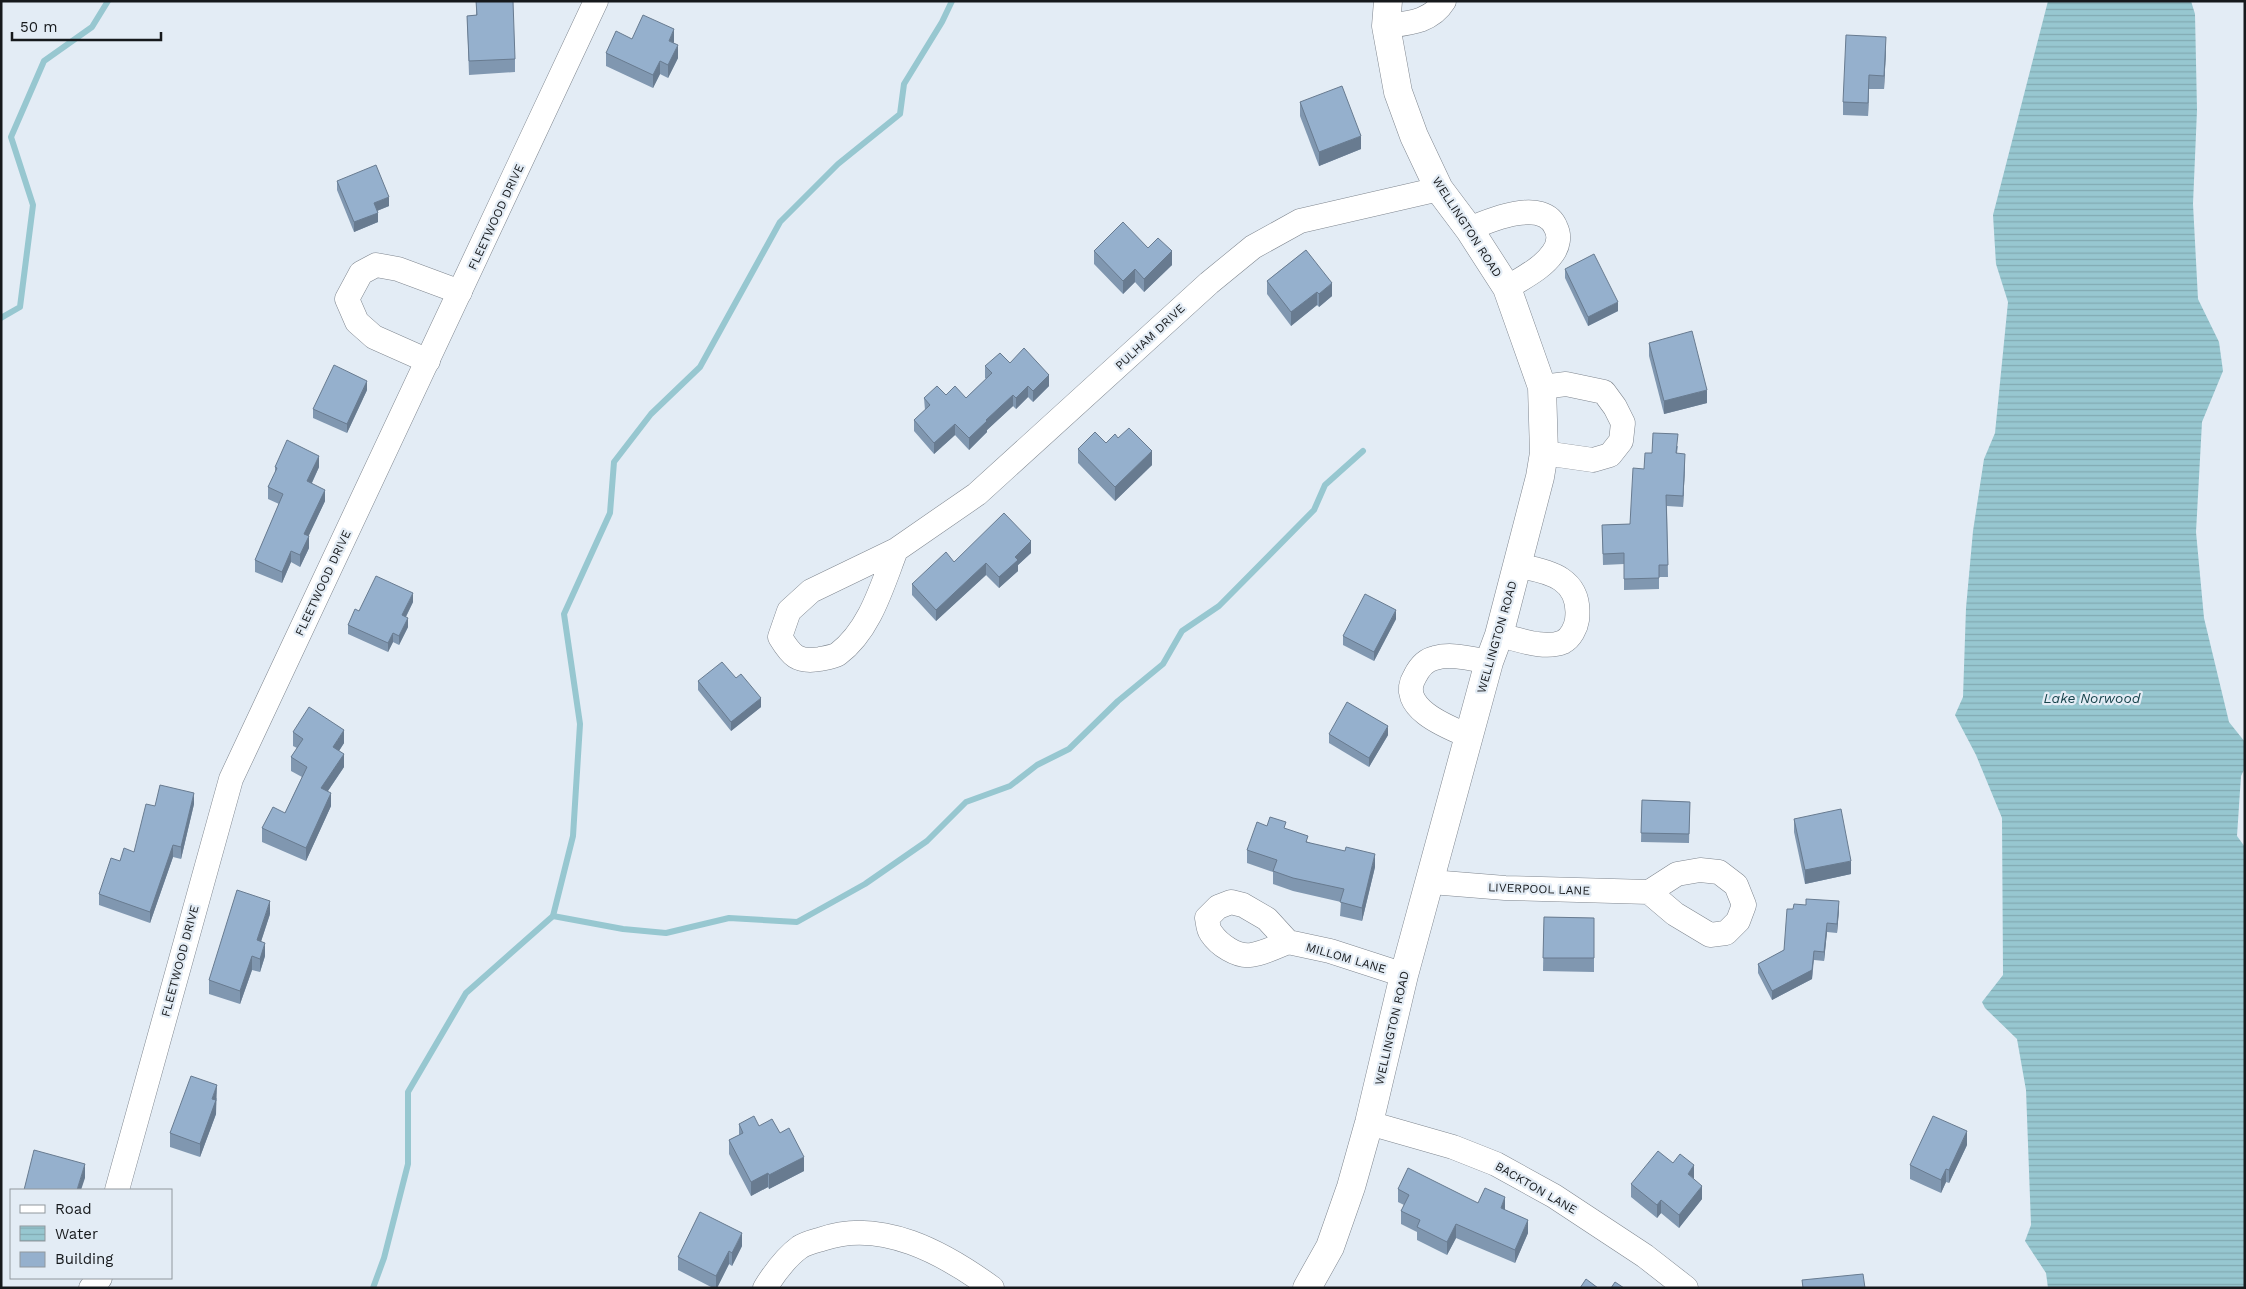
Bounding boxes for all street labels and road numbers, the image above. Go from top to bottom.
street label: FLEETWOOD DRIVE [465,162,527,272]
street label: WELLINGTON ROAD [1429,174,1505,280]
street label: PULHAM DRIVE [1112,301,1188,373]
street label: FLEETWOOD DRIVE [292,528,354,638]
street label: WELLINGTON ROAD [1474,579,1520,695]
street label: LIVERPOOL LANE [1488,880,1591,898]
street label: FLEETWOOD DRIVE [158,903,202,1018]
street label: MILLOM LANE [1304,940,1388,976]
street label: WELLINGTON ROAD [1372,970,1412,1086]
street label: BACKTON LANE [1493,1159,1580,1217]

